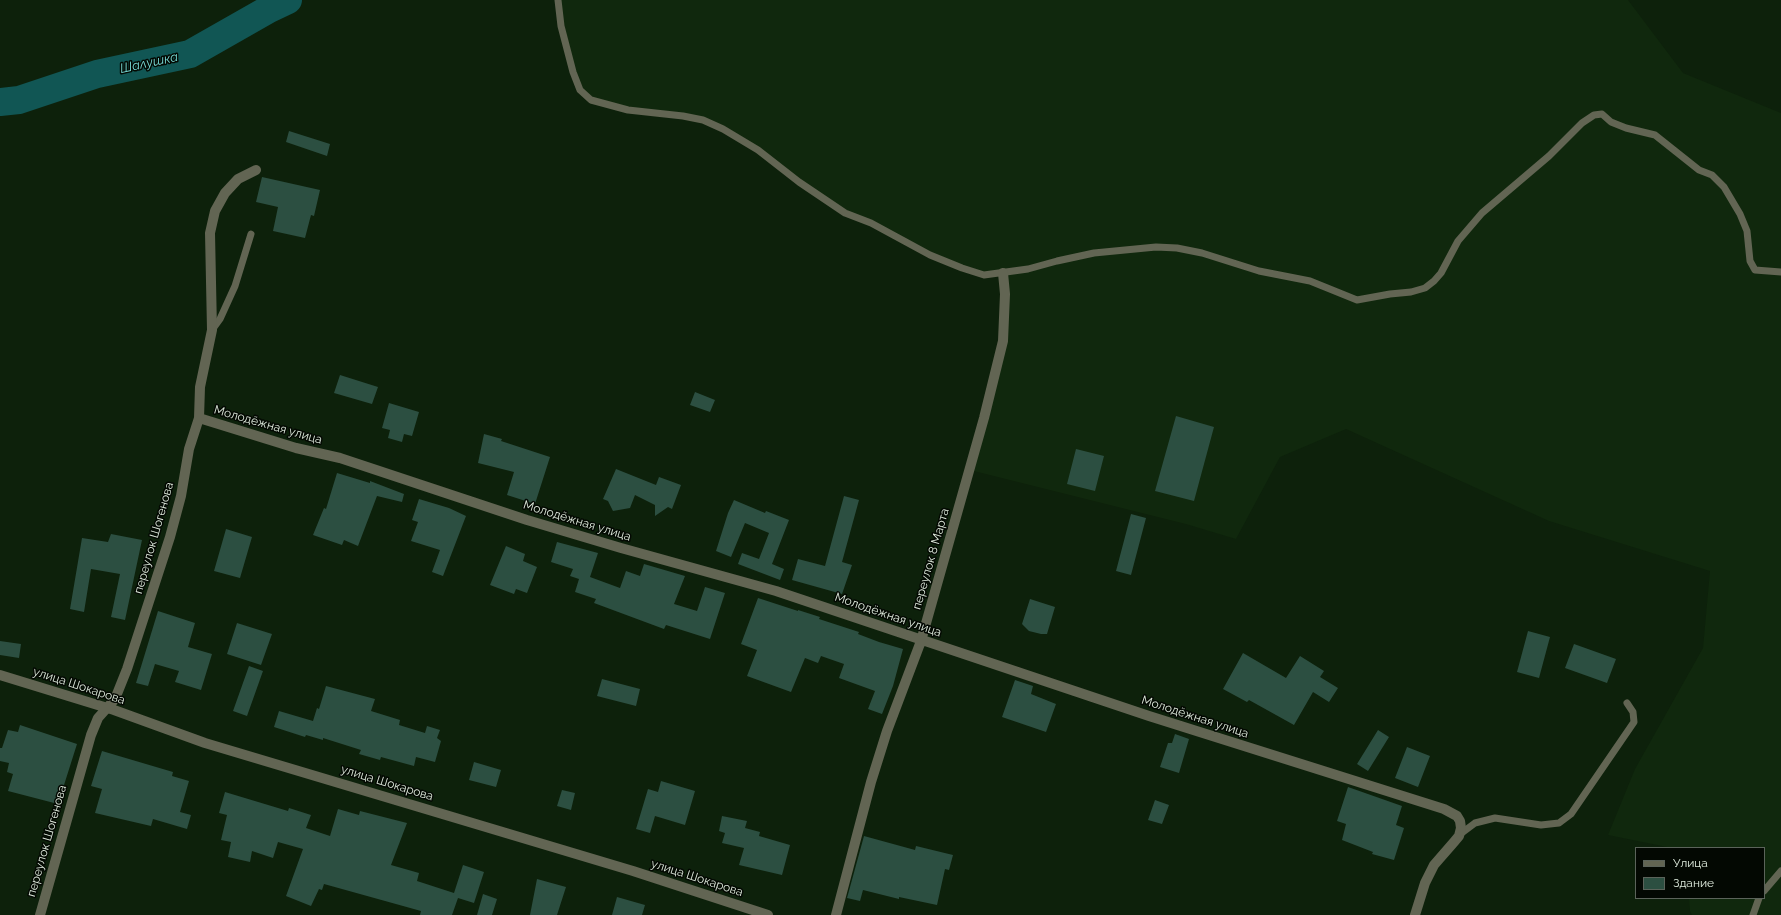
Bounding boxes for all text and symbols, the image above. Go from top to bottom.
water label: Шалушка [119,49,179,77]
street label: Молодёжная улица [212,403,324,447]
street label: переулок Шогенова [131,481,177,595]
street label: Молодёжная улица [521,498,633,544]
street label: переулок 8 Марта [910,507,952,611]
street label: Молодёжная улица [833,590,943,640]
street label: улица Шокарова [31,664,127,708]
street label: Молодёжная улица [1140,693,1250,741]
street label: улица Шокарова [339,762,435,804]
street label: переулок Шогенова [24,784,70,898]
legend [1635,847,1765,899]
street label: улица Шокарова [649,856,745,900]
text: Улица [1673,856,1708,870]
text: Здание [1673,876,1714,890]

